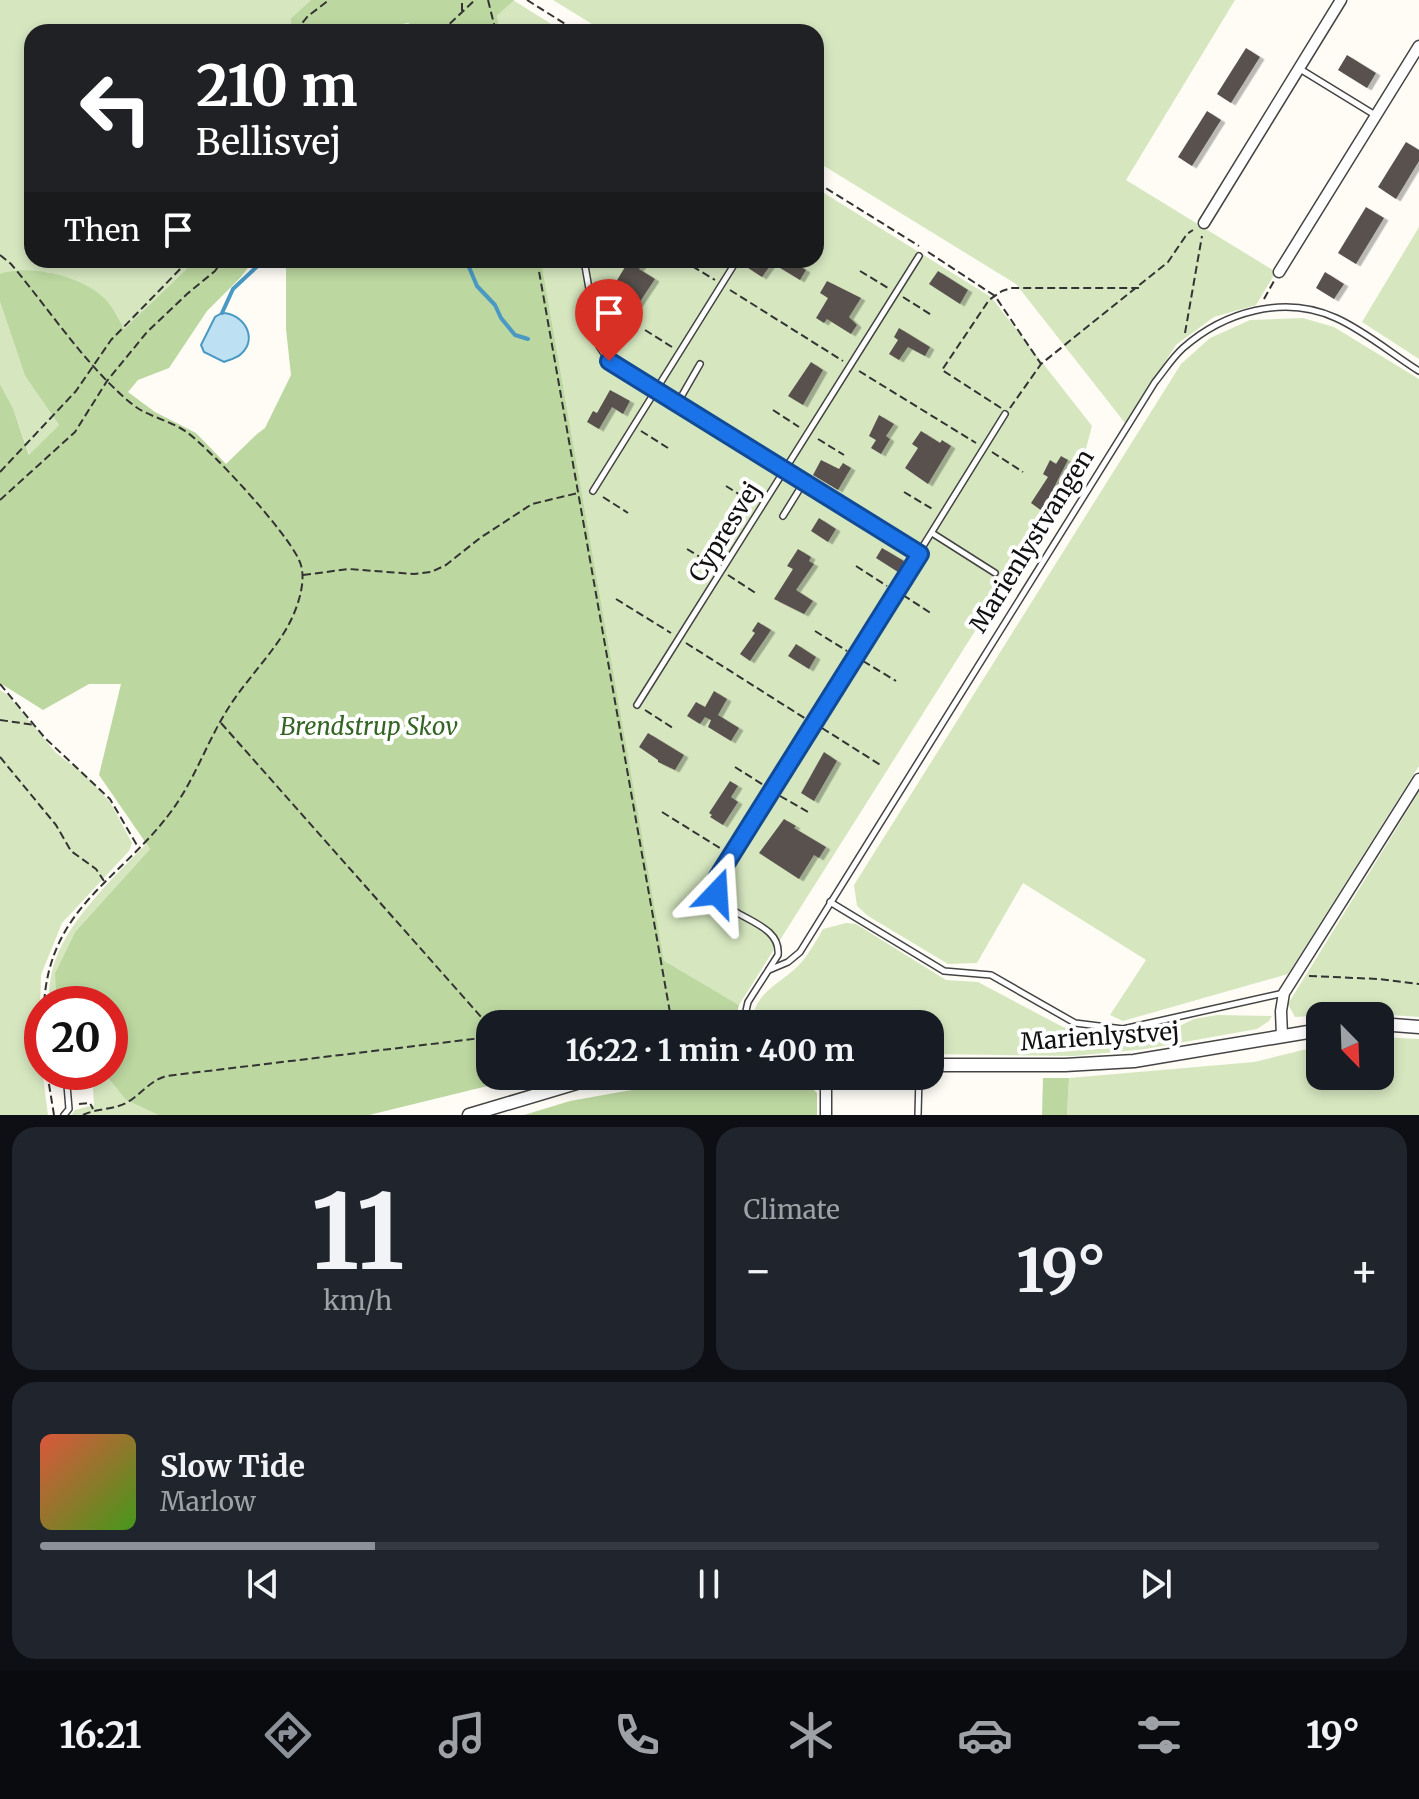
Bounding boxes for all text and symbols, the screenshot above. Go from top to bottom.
text: 210 m [196,51,358,121]
icon: left [64,56,168,160]
text: Bellisvej [196,120,341,165]
icon: arrive [156,208,200,252]
text: Then [64,211,140,249]
pin [575,279,643,361]
icon: arrive [587,291,631,335]
street label: Marienlystvangen [963,443,1101,638]
street label: Cypresvej [682,476,767,588]
park label: Brendstrup Skov [280,711,458,742]
position arrow [675,851,759,935]
speed limit sign: 20 [24,986,128,1090]
north arrow [1306,1002,1394,1090]
map controls [1306,1002,1394,1090]
street label: Marienlystvej [1019,1015,1180,1058]
text: 16:22 · 1 min · 400 m [566,1031,854,1069]
text: 11 [311,1167,405,1297]
text: Climate [744,1193,840,1226]
text: 19° [1016,1233,1106,1308]
text: − [744,1243,773,1298]
text: + [1350,1243,1379,1298]
text: km/h [323,1284,392,1317]
text: Slow Tide [160,1447,305,1485]
text: Marlow [160,1485,256,1518]
icon: previous [241,1562,285,1606]
icon: pause [687,1562,731,1606]
icon: next [1134,1562,1178,1606]
icon: directions [260,1707,316,1763]
icon: music [434,1707,490,1763]
icon: phone [609,1707,665,1763]
icon: climate [783,1707,839,1763]
icon: car [957,1707,1013,1763]
icon: filters [1131,1707,1187,1763]
text: 16:21 [59,1713,142,1758]
text: 19° [1306,1713,1360,1758]

